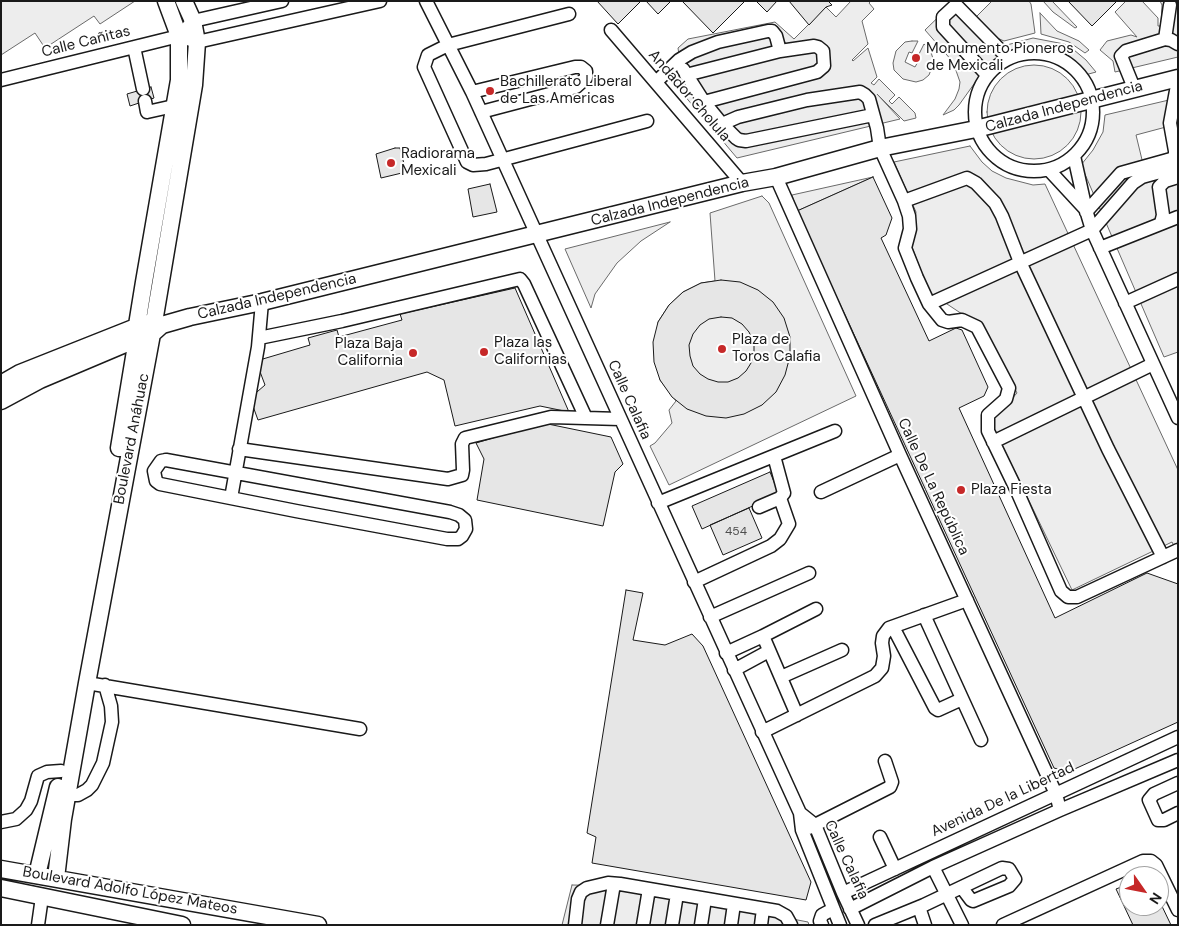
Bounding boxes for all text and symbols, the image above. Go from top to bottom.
street label: Calle Cañitas [40,22,132,62]
place label: Monumento Pioneros de Mexicali [926,40,1074,75]
street label: Andador Cholula [644,46,734,146]
marker: Monumento Pioneros de Mexicali [910,52,922,64]
place label: Bachillerato Liberal de Las Americas [500,73,632,108]
street label: Calzada Independencia [983,77,1145,137]
marker: Bachillerato Liberal de Las Americas [484,85,496,97]
place label: Radiorama Mexicali [401,145,475,180]
marker: Radiorama Mexicali [385,157,397,169]
street label: Calzada Independencia [589,174,751,230]
street label: Calzada Independencia [196,270,358,324]
place label: Plaza de Toros Calafia [732,331,821,366]
place label: Plaza las Californias [494,334,567,369]
place label: Plaza Baja California [335,335,403,370]
marker: Plaza de Toros Calafia [716,343,728,355]
marker: Plaza las Californias [478,346,490,358]
marker: Plaza Baja California [407,347,419,359]
street label: Calle Calafia [603,357,655,443]
street label: Boulevard Anáhuac [110,372,154,506]
street label: Calle De La República [893,416,973,558]
place label: Plaza Fiesta [971,481,1052,499]
marker: Plaza Fiesta [955,484,967,496]
house number: 454 [725,525,747,539]
street label: Avenida De la Libertad [929,759,1077,841]
street label: Calle Calafia [820,818,872,902]
street label: Boulevard Adolfo López Mateos [21,863,239,919]
north arrow [1119,866,1169,916]
text: N [1145,889,1166,908]

